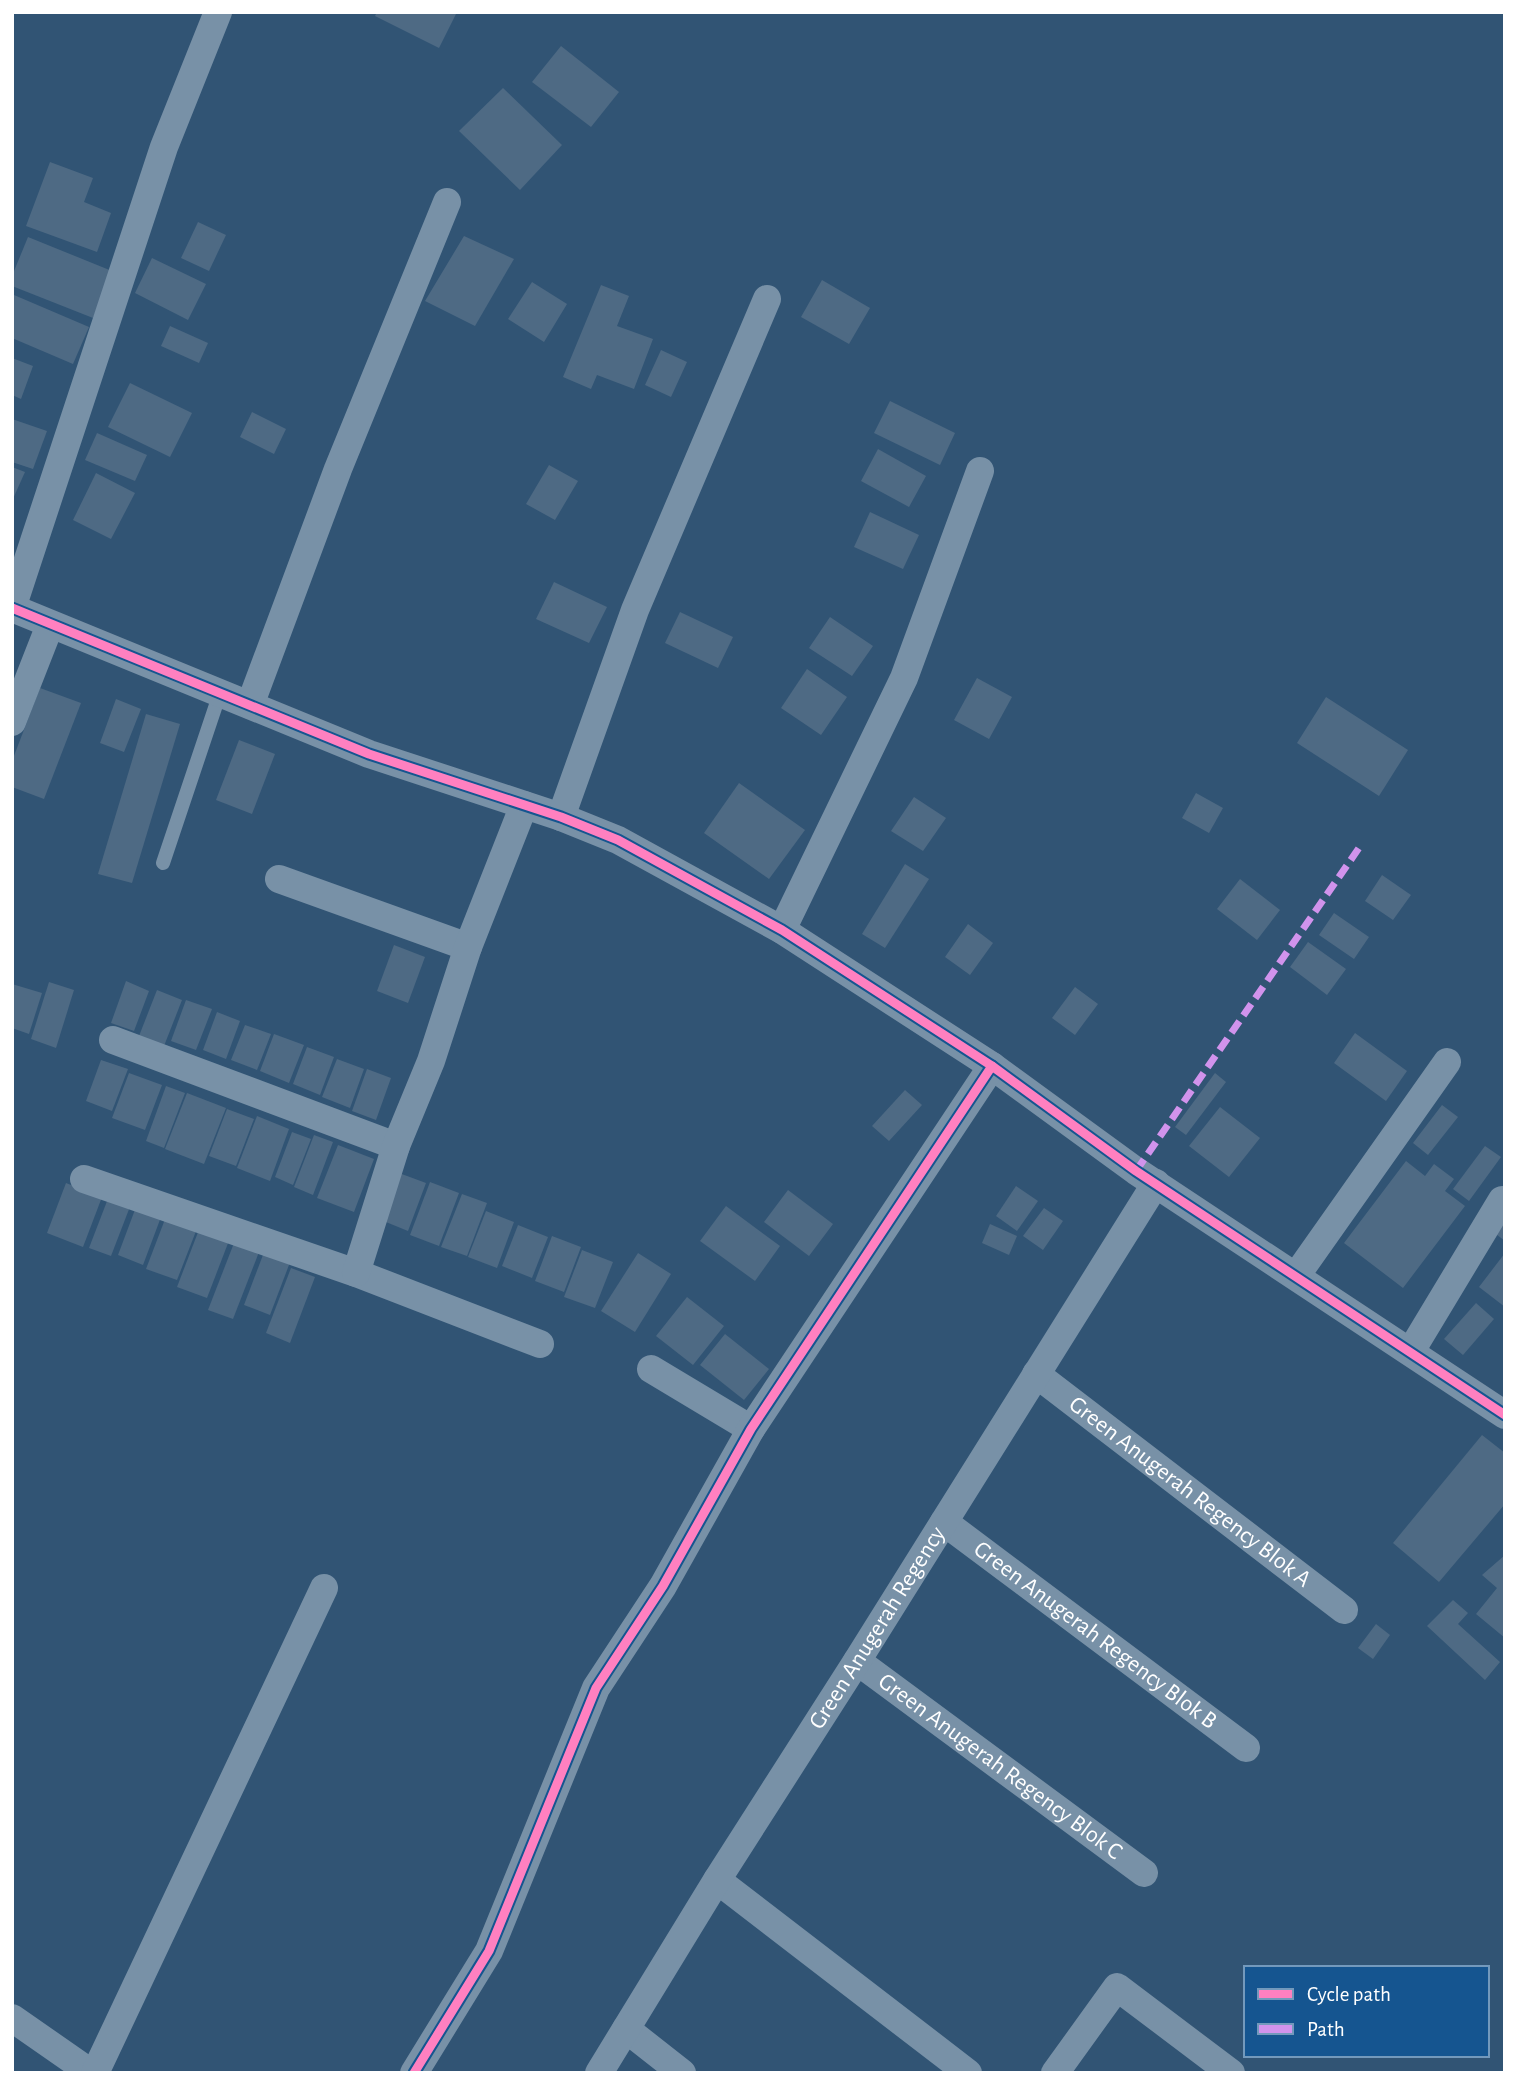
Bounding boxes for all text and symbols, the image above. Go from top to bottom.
street label: Green Anugerah Regency Blok A [1065,1392,1316,1592]
street label: Green Anugerah Regency [805,1522,950,1733]
street label: Green Anugerah Regency Blok B [969,1537,1221,1734]
street label: Green Anugerah Regency Blok C [874,1669,1126,1864]
legend [1244,1966,1489,2057]
text: Cycle path [1307,1984,1391,2005]
text: Path [1307,2019,1345,2040]

